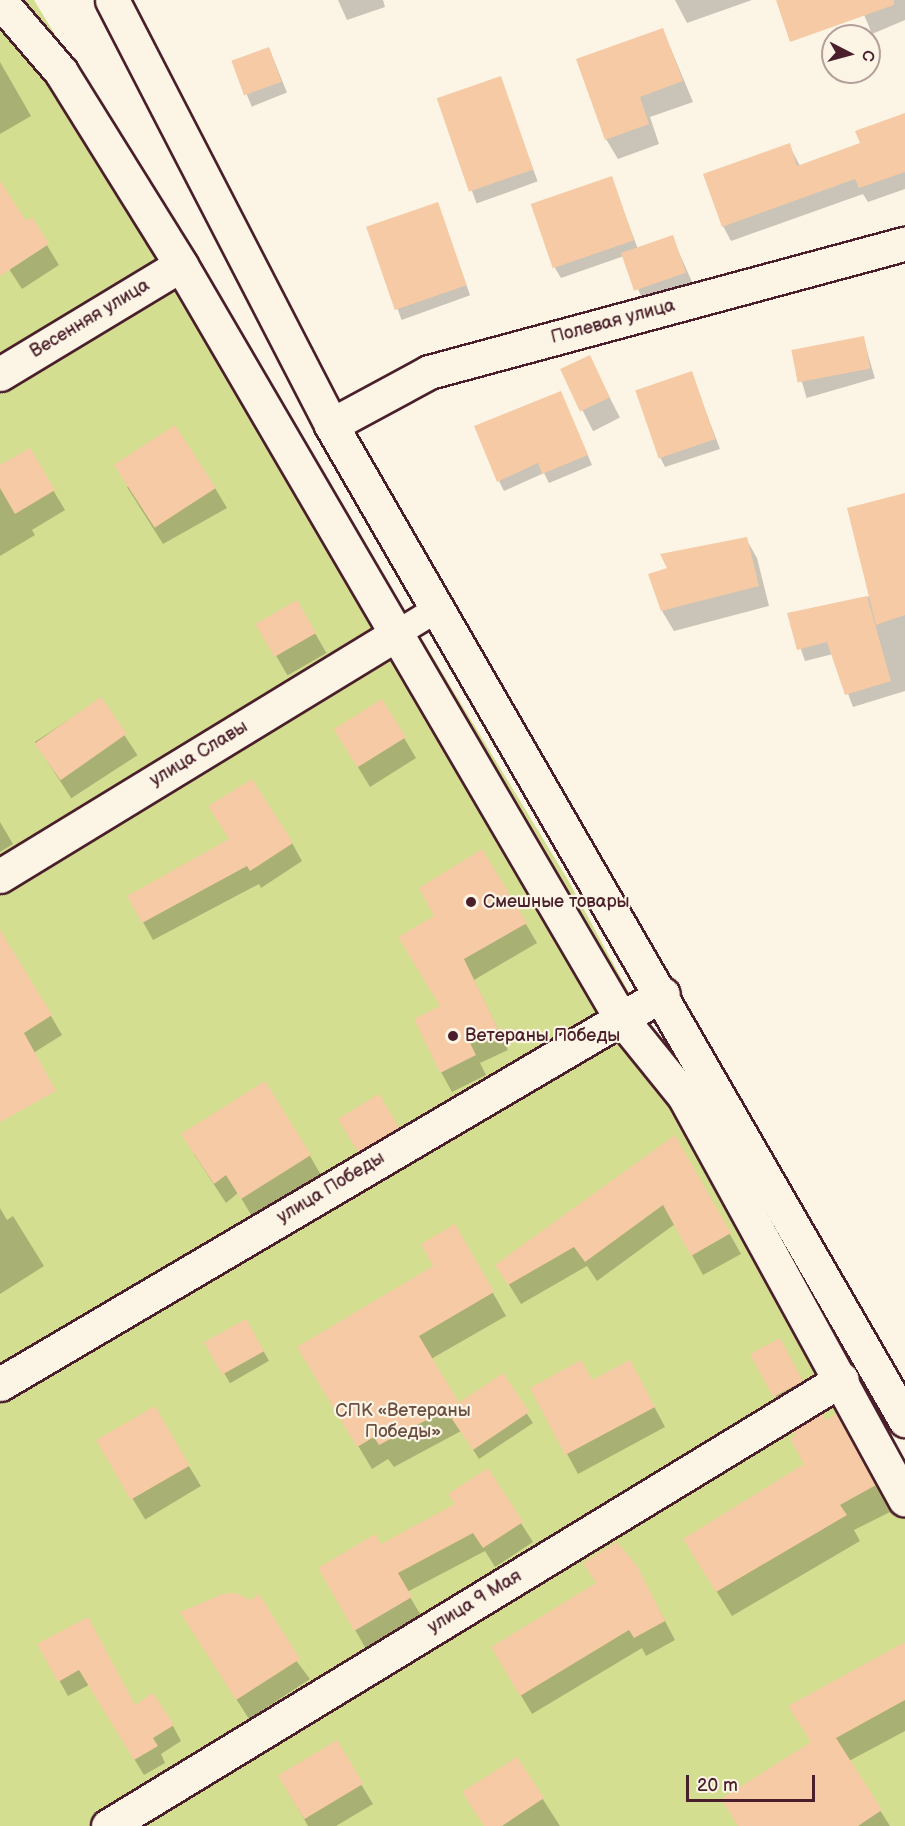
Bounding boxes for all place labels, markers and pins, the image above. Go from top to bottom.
place label: Смешные товары [483,891,630,913]
marker: Смешные товары [464,895,478,909]
place label: Ветераны Победы [465,1025,620,1047]
marker: Ветераны Победы [446,1029,460,1043]

